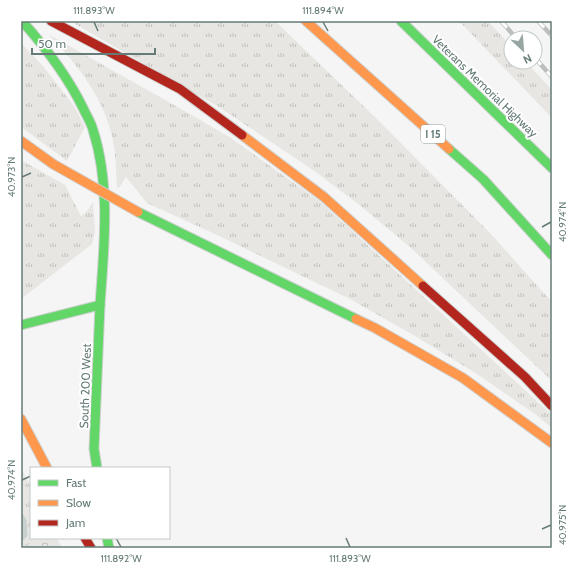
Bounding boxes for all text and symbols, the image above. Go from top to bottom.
text: 111.893°W [73,4,115,17]
text: 111.894°W [302,4,344,17]
scale bar [32,30,155,56]
north arrow [503,30,543,70]
street label: Veterans Memorial Highway [429,32,541,140]
text: 50 m [38,36,66,51]
text: N [521,51,534,67]
road number: I 15 [421,125,445,143]
text: 40.973°N [5,157,18,197]
text: 40.974°N [556,202,569,242]
street label: South 200 West [76,343,94,429]
text: 40.974°N [5,460,18,500]
legend [30,467,170,539]
text: Fast [66,475,86,490]
text: Slow [66,495,91,510]
text: 40.975°N [556,505,569,545]
text: Jam [65,515,85,530]
text: 111.892°W [100,552,142,565]
text: 111.893°W [329,552,371,565]

